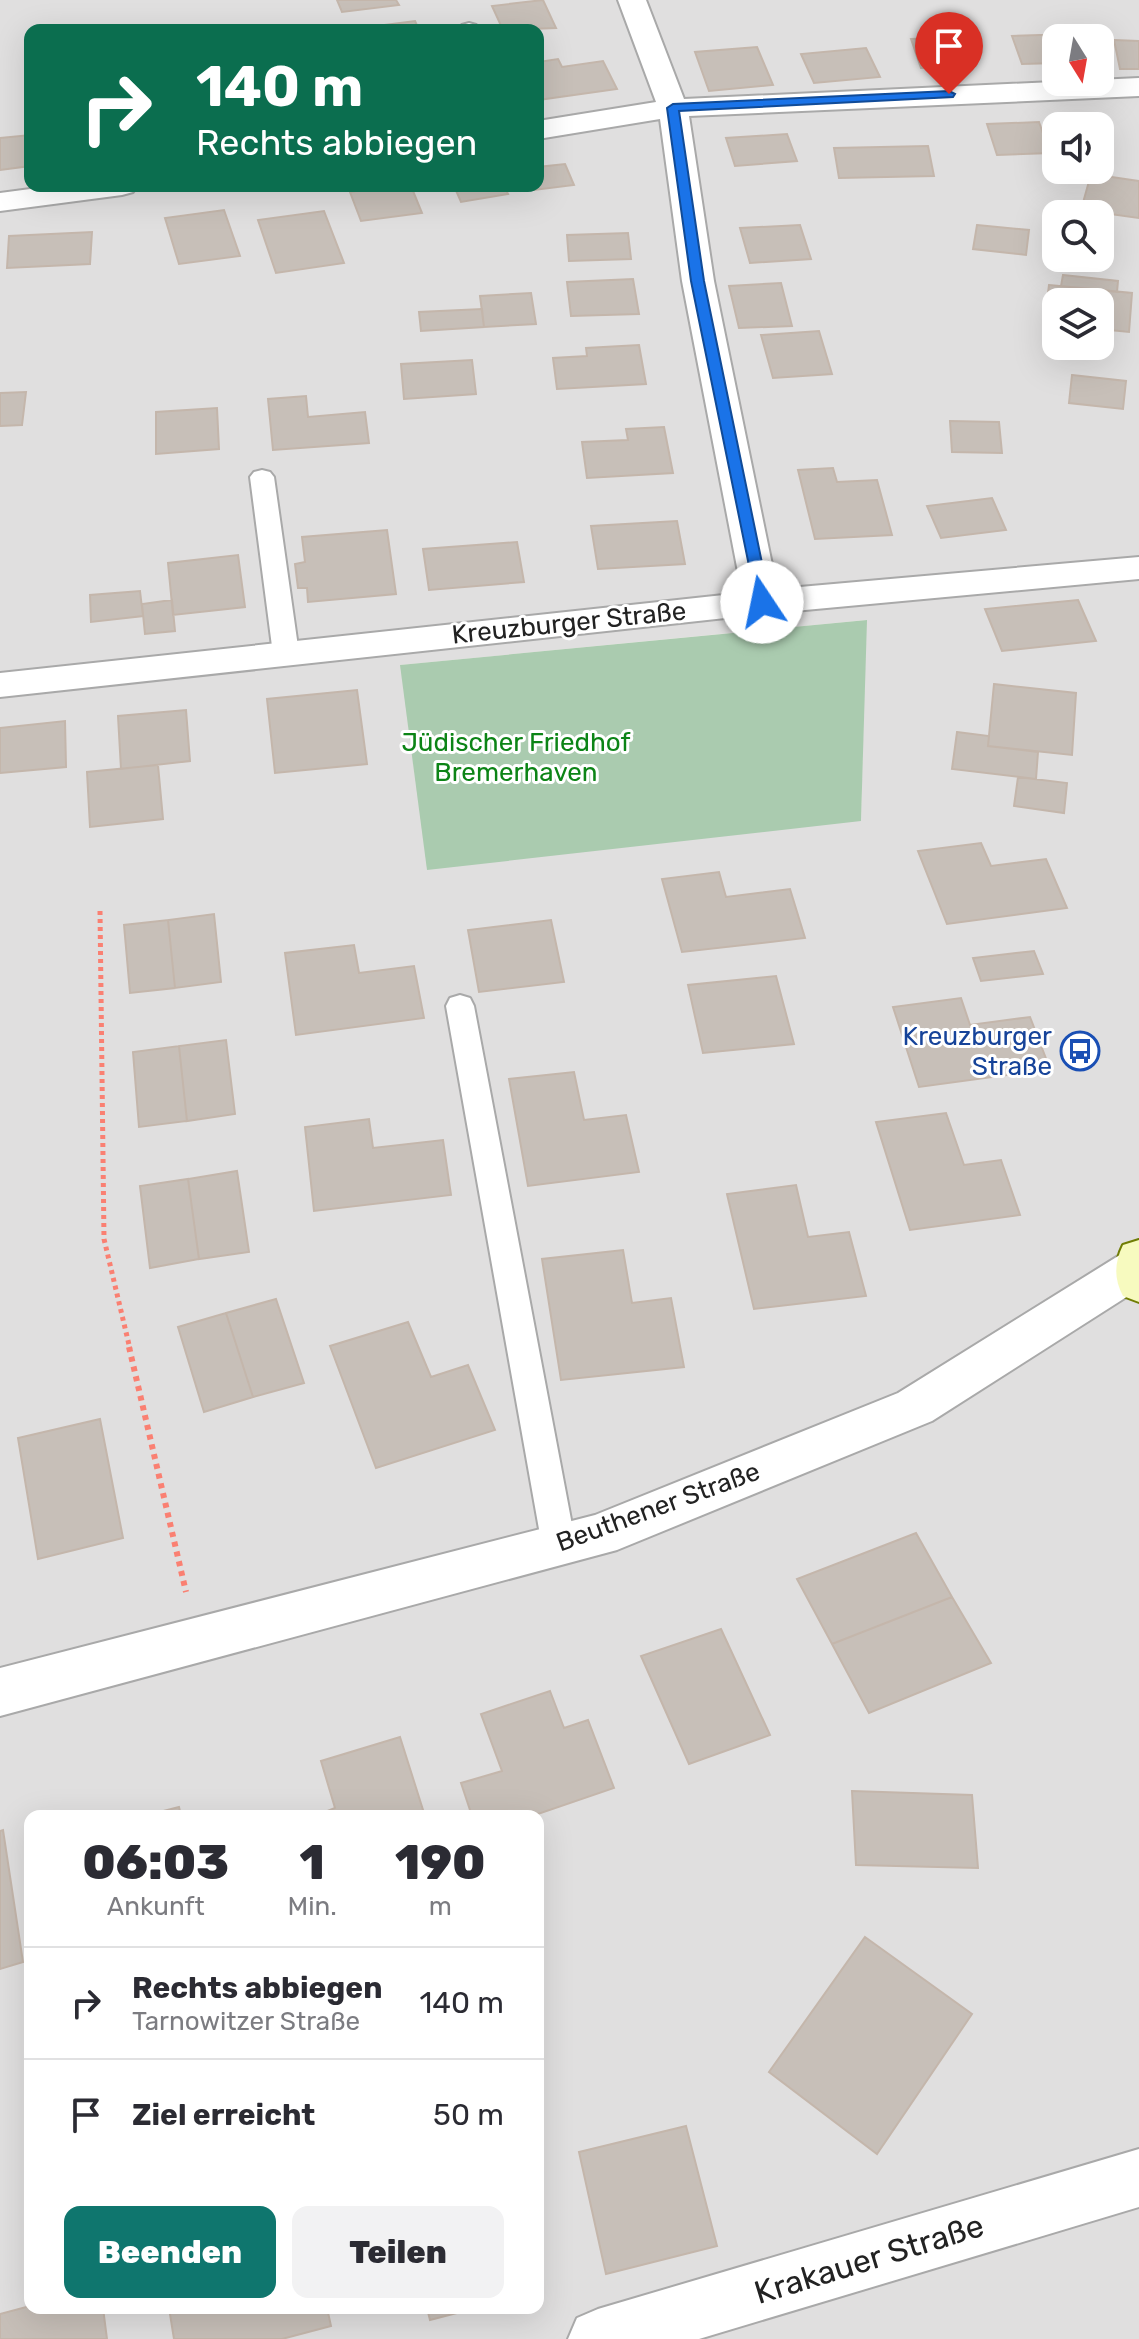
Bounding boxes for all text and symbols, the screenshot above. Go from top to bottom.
pin [915,12,983,94]
icon: arrive [927,24,971,68]
north arrow [1042,24,1114,96]
map controls [1042,24,1114,360]
text: 140 m [196,54,363,120]
icon: right [64,56,168,160]
button: sound [1042,112,1114,184]
text: Rechts abbiegen [196,121,477,164]
button: search [1042,200,1114,272]
button: layers [1042,288,1114,360]
position arrow [720,560,804,644]
street label: Kreuzburger Straße [450,595,688,651]
park label: Jüdischer Friedhof Bremerhaven [401,727,631,788]
place label: Kreuzburger Straße [903,1021,1052,1082]
bus stop icon: Kreuzburger Straße [1059,1030,1101,1072]
street label: Beuthener Straße [552,1456,764,1558]
text: 06:03 [82,1834,229,1891]
text: 1 [299,1834,325,1891]
text: 190 [395,1834,486,1891]
text: Ankunft [107,1891,205,1922]
text: Min. [287,1891,337,1922]
text: m [429,1891,452,1922]
text: Rechts abbiegen [132,1970,382,2006]
icon: right [64,1981,108,2025]
text: 140 m [419,1985,504,2021]
text: Tarnowitzer Straße [132,2006,360,2037]
icon: arrive [64,2093,108,2137]
text: Ziel erreicht [132,2097,315,2133]
text: 50 m [433,2097,504,2133]
button: Beenden [64,2206,276,2298]
button: Teilen [292,2206,504,2298]
street label: Krakauer Straße [750,2206,988,2312]

